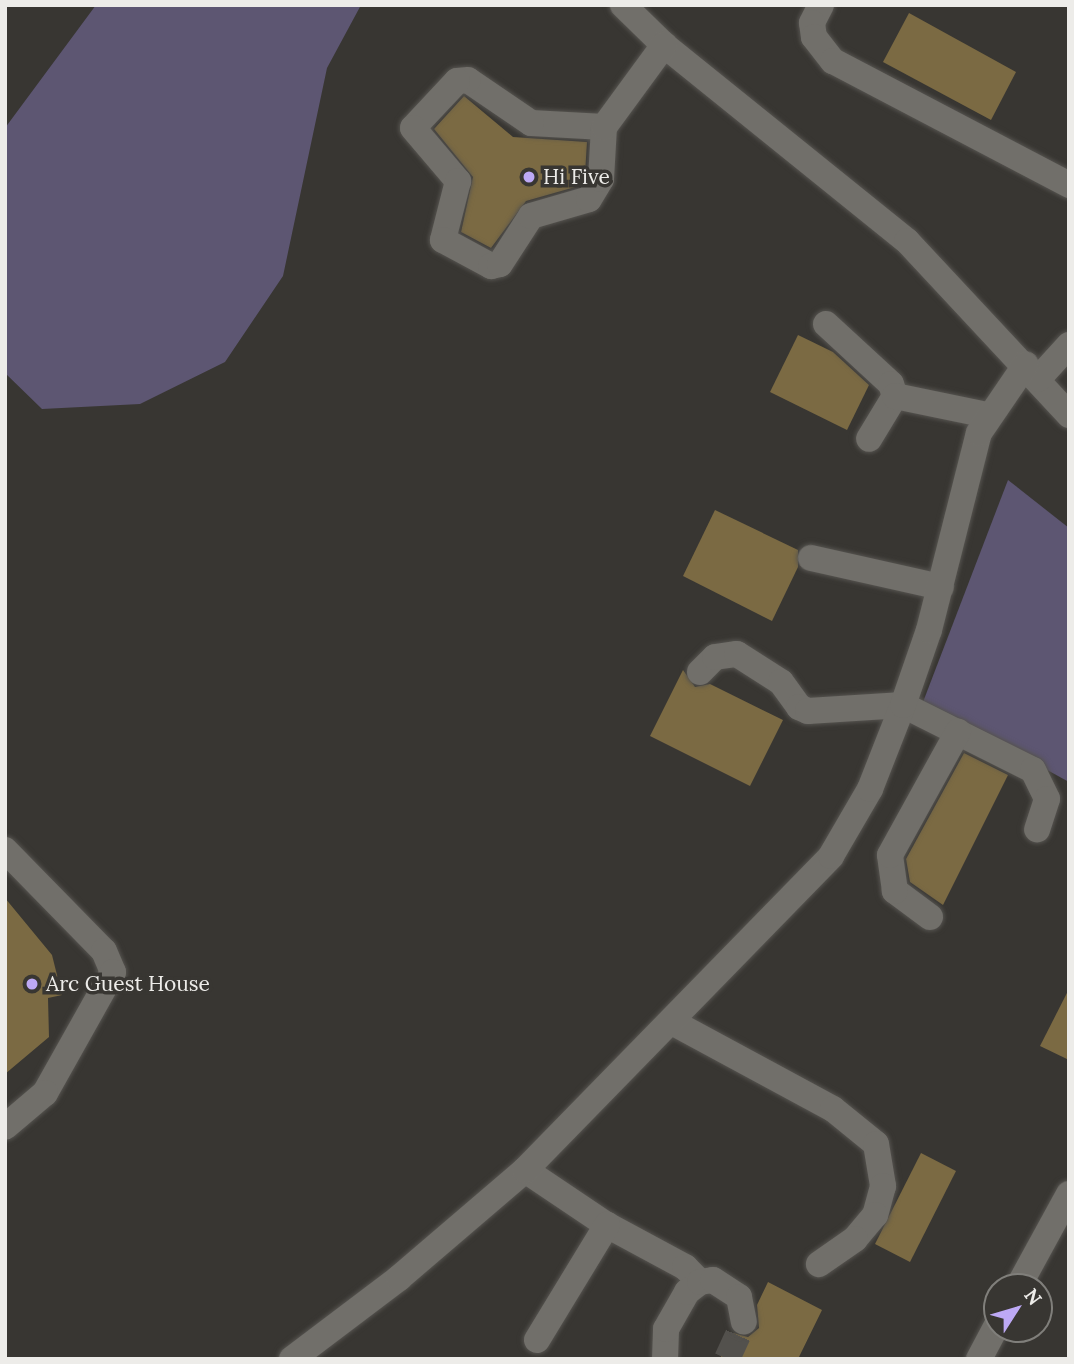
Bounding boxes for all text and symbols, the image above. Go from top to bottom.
place label: Hi Five [543,164,610,190]
marker: Hi Five [521,169,537,185]
place label: Arc Guest House [46,971,210,997]
marker: Arc Guest House [24,976,40,992]
north arrow [983,1273,1053,1343]
text: N [1019,1283,1047,1310]

